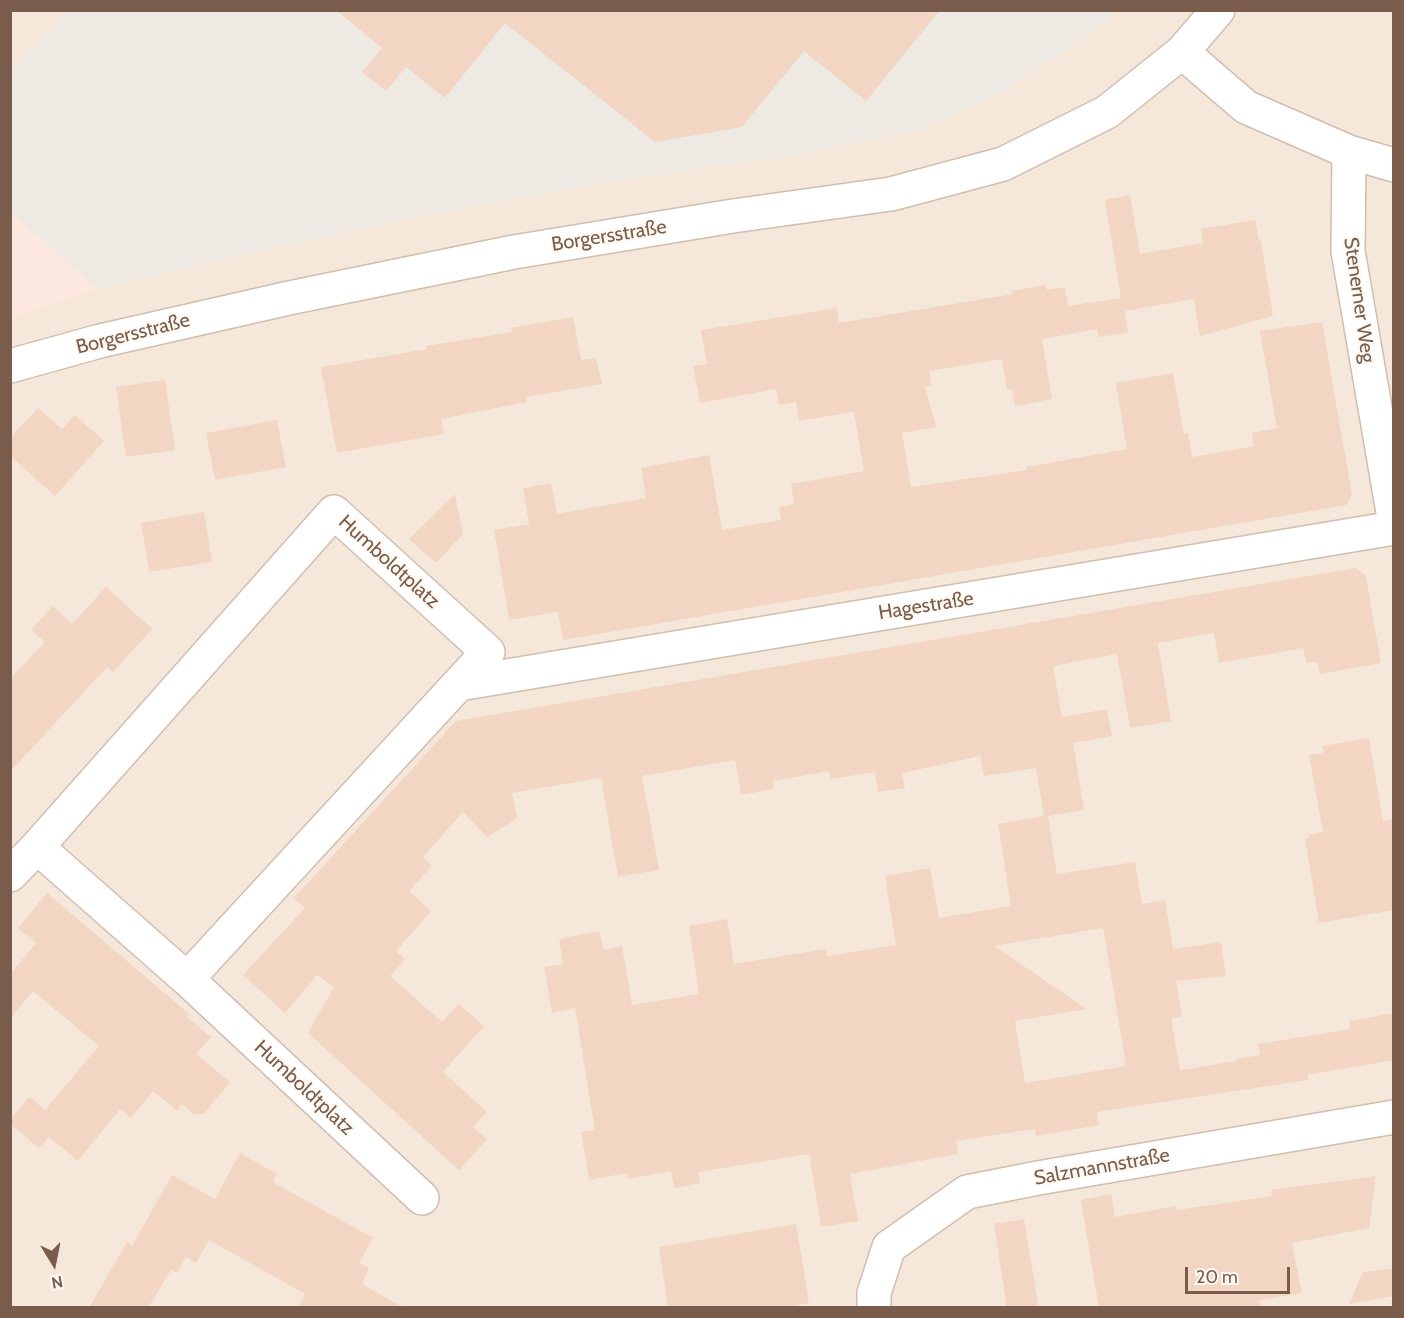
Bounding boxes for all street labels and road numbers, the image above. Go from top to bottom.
street label: Borgersstraße [550,215,668,257]
street label: Stenerner Weg [1338,236,1380,364]
street label: Borgersstraße [74,308,192,360]
street label: Humboldtplatz [333,510,445,614]
street label: Hagestraße [877,587,975,625]
street label: Humboldtplatz [249,1036,359,1140]
street label: Salzmannstraße [1032,1143,1172,1191]

